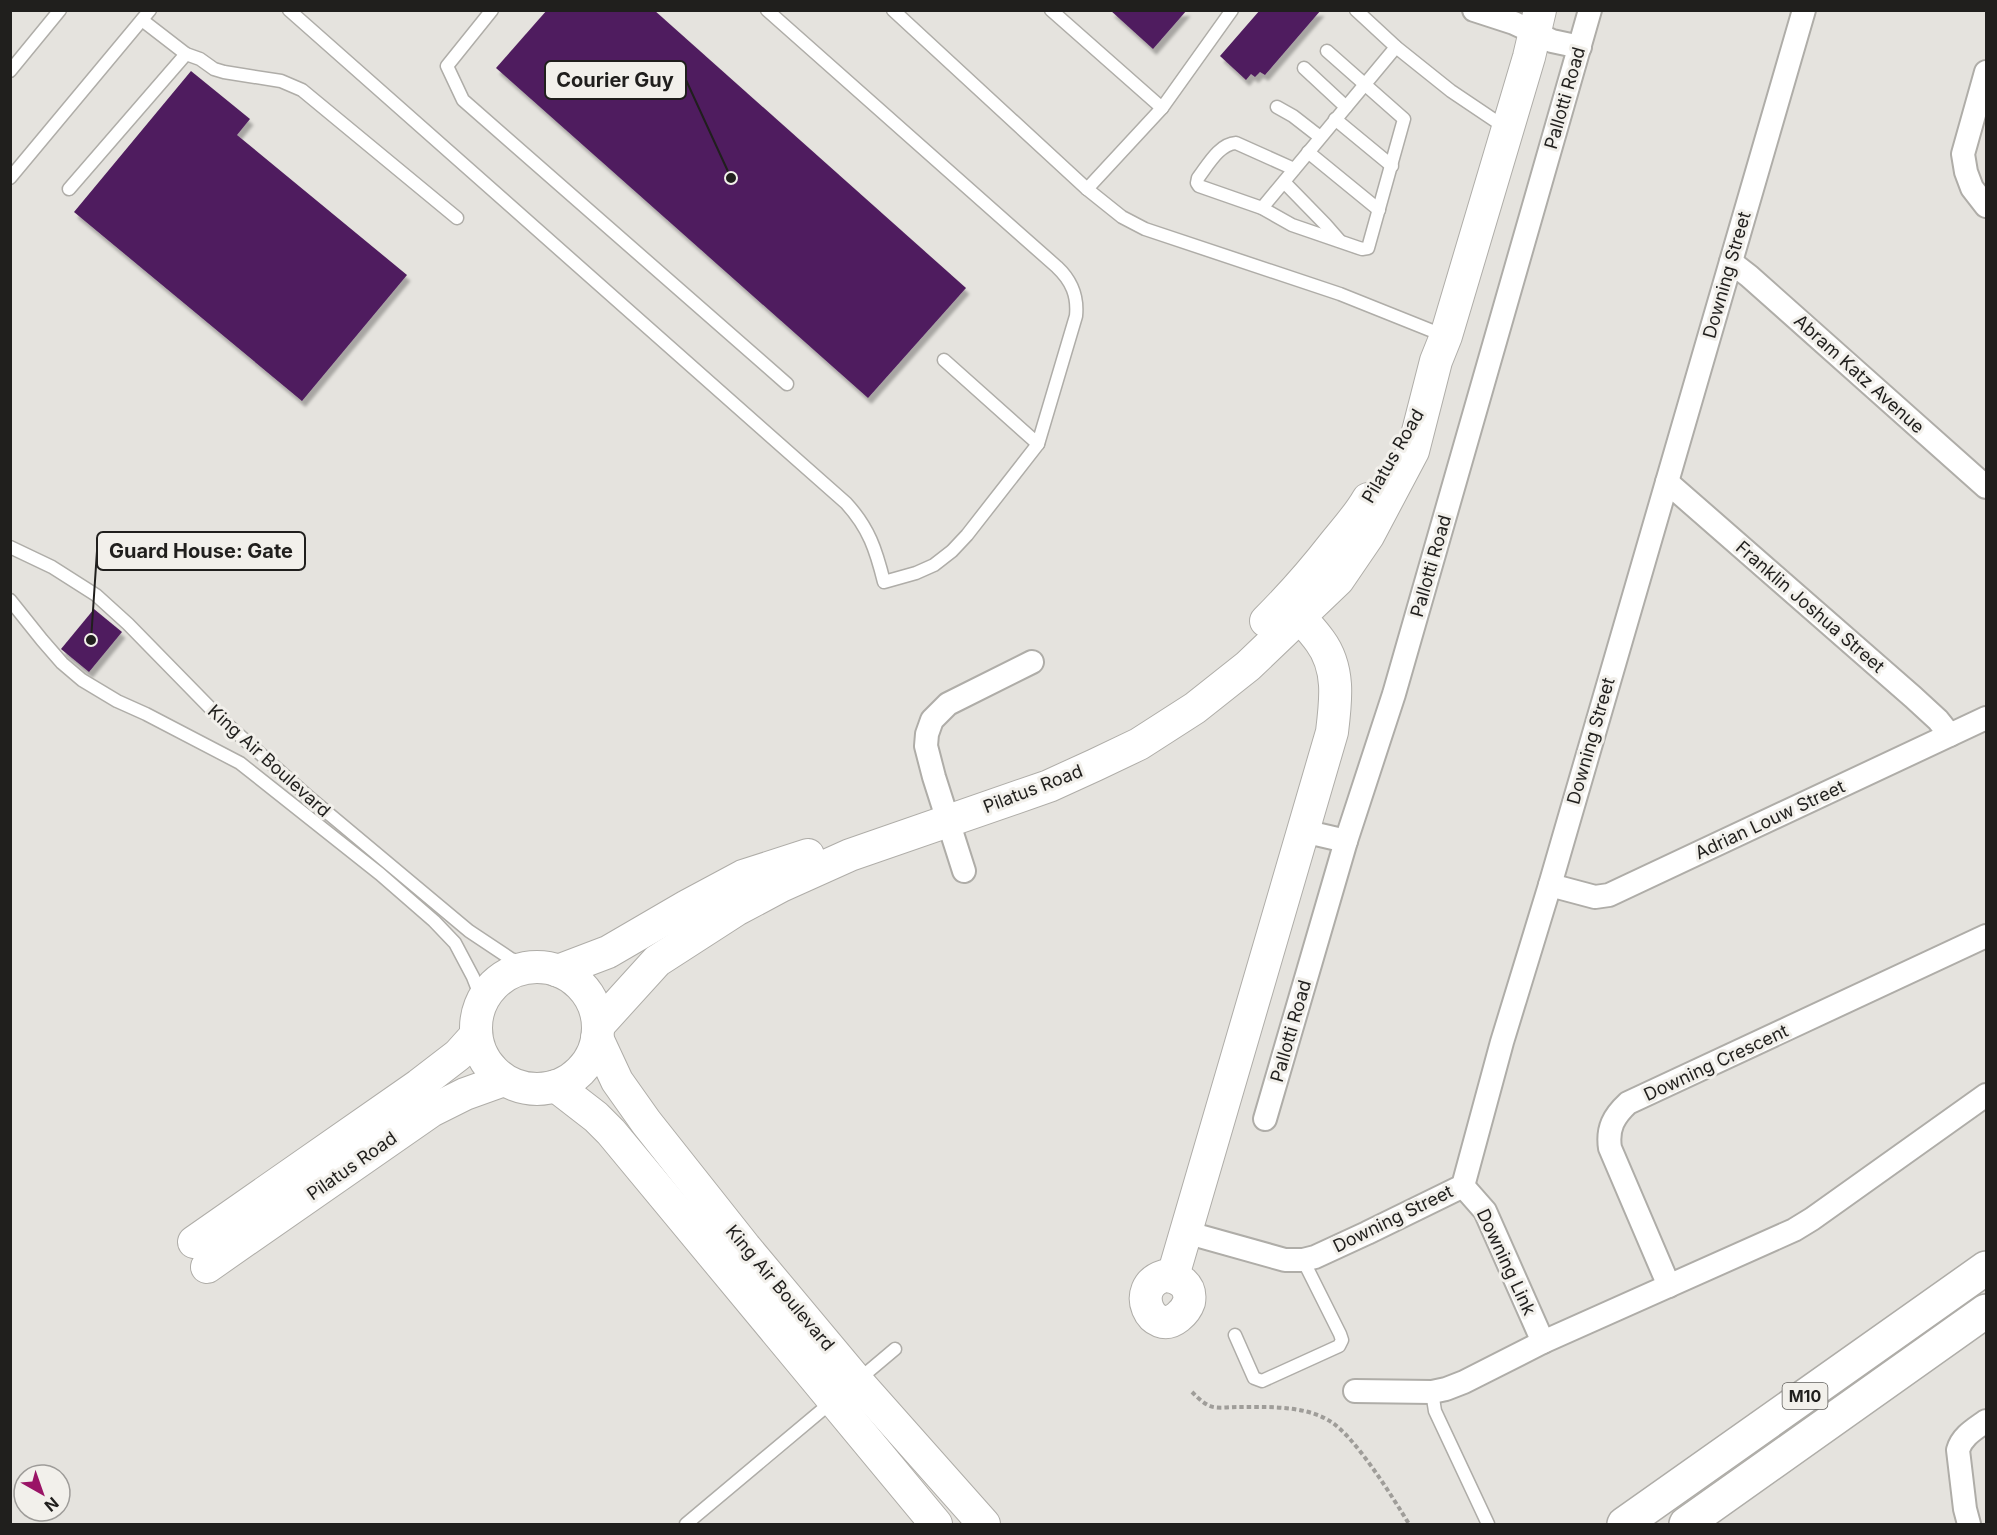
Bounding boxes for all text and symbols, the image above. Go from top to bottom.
street label: Pallotti Road [1540,44,1589,151]
callout: Courier Guy [545,61,686,99]
text: Courier Guy [556,68,674,92]
street label: Downing Street [1698,209,1755,341]
street label: Abram Katz Avenue [1790,310,1929,437]
street label: Pilatus Road [1357,405,1428,506]
street label: Pallotti Road [1406,512,1455,619]
callout: Guard House: Gate [97,532,305,570]
street label: Franklin Joshua Street [1732,536,1889,677]
text: Guard House: Gate [109,539,293,563]
street label: Downing Street [1562,675,1619,807]
street label: King Air Boulevard [204,700,335,821]
street label: Pilatus Road [980,760,1086,817]
street label: Adrian Louw Street [1692,776,1848,863]
street label: Pallotti Road [1266,977,1315,1084]
street label: Downing Crescent [1640,1020,1791,1105]
street label: Pilatus Road [303,1127,401,1204]
street label: Downing Street [1329,1180,1456,1257]
street label: Downing Link [1473,1205,1540,1318]
street label: King Air Boulevard [722,1221,839,1355]
road number: M10 [1782,1383,1828,1409]
north arrow [12,1463,72,1523]
text: N [41,1493,63,1516]

